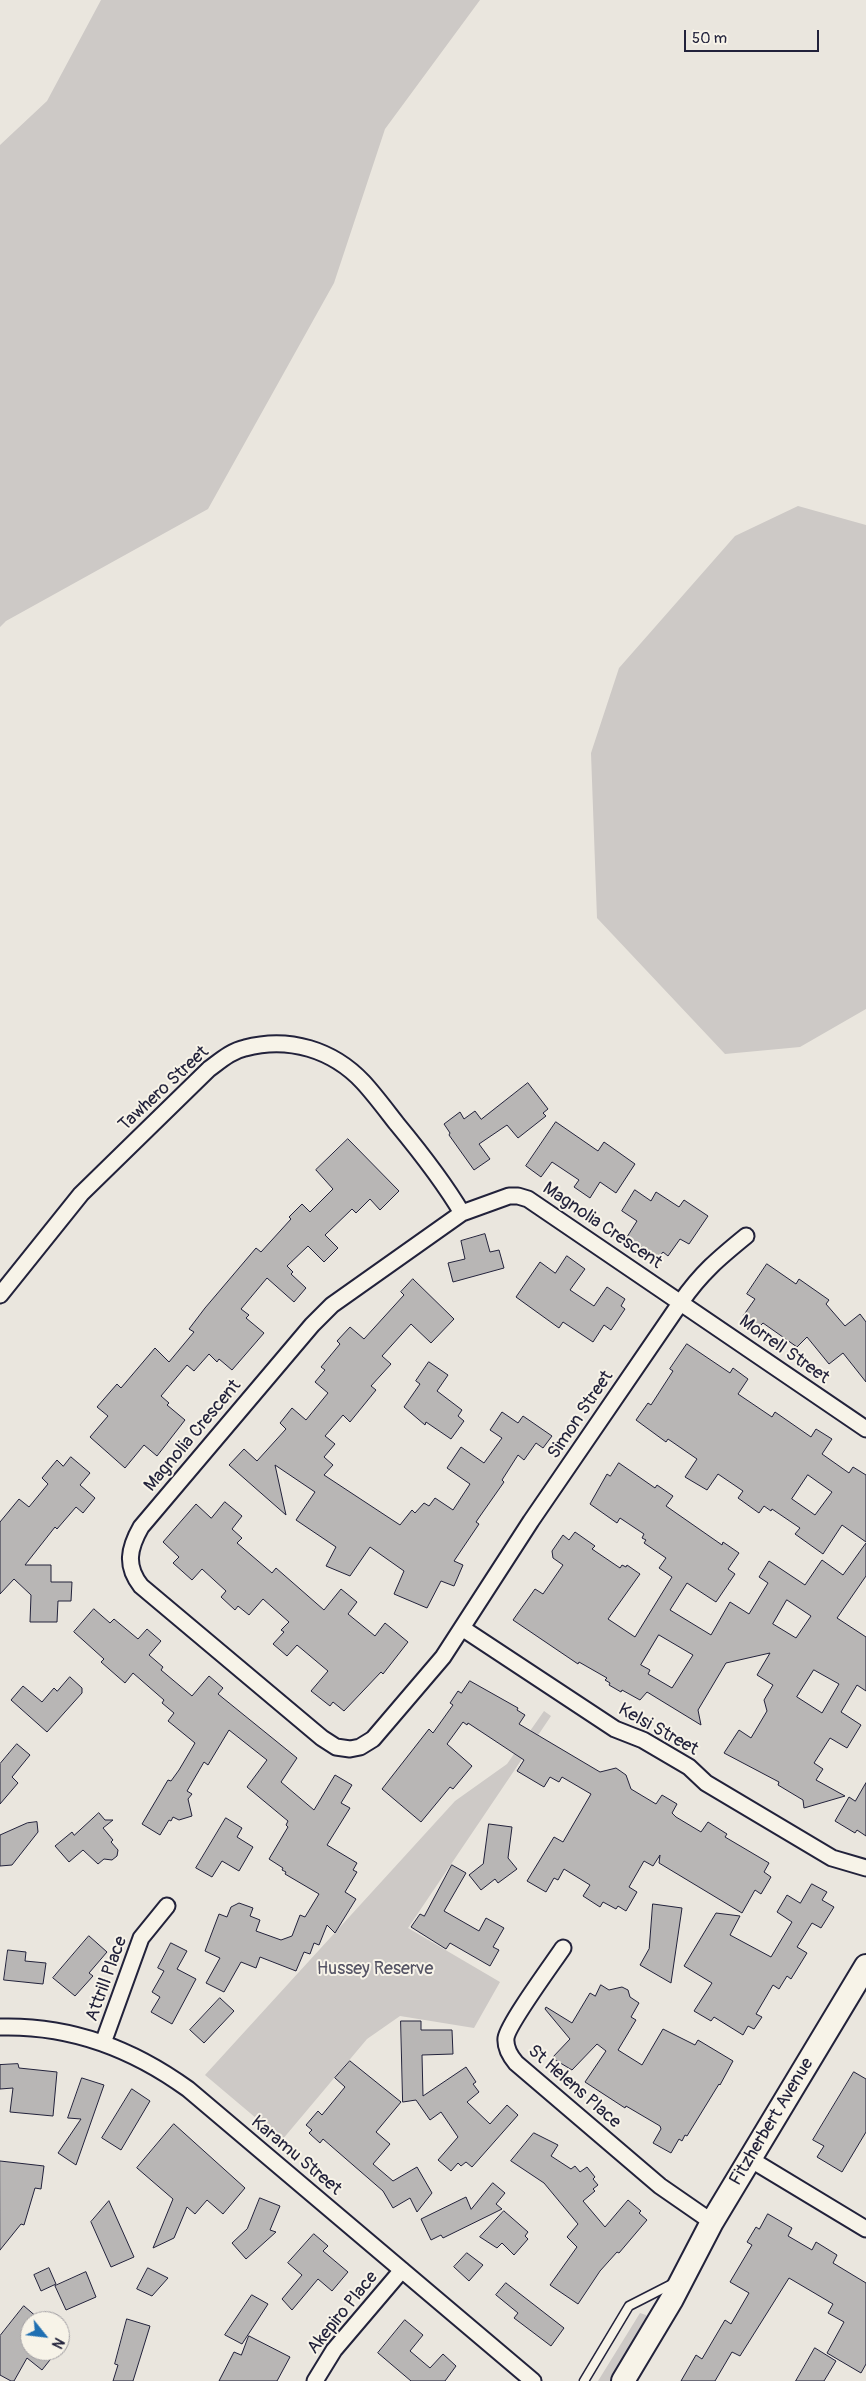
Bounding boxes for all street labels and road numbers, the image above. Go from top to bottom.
street label: Tawhero Street [115,1042,213,1136]
street label: Magnolia Crescent [538,1178,666,1274]
street label: Morrell Street [735,1311,833,1389]
street label: Simon Street [544,1367,618,1463]
street label: Magnolia Crescent [140,1376,246,1496]
street label: Kelsi Street [614,1699,702,1761]
street label: Attrill Place [82,1934,132,2024]
street label: St Helens Place [523,2041,625,2133]
street label: Fitzherbert Avenue [725,2054,819,2190]
street label: Karamu Street [246,2112,346,2200]
street label: Akepiro Place [303,2267,383,2359]

